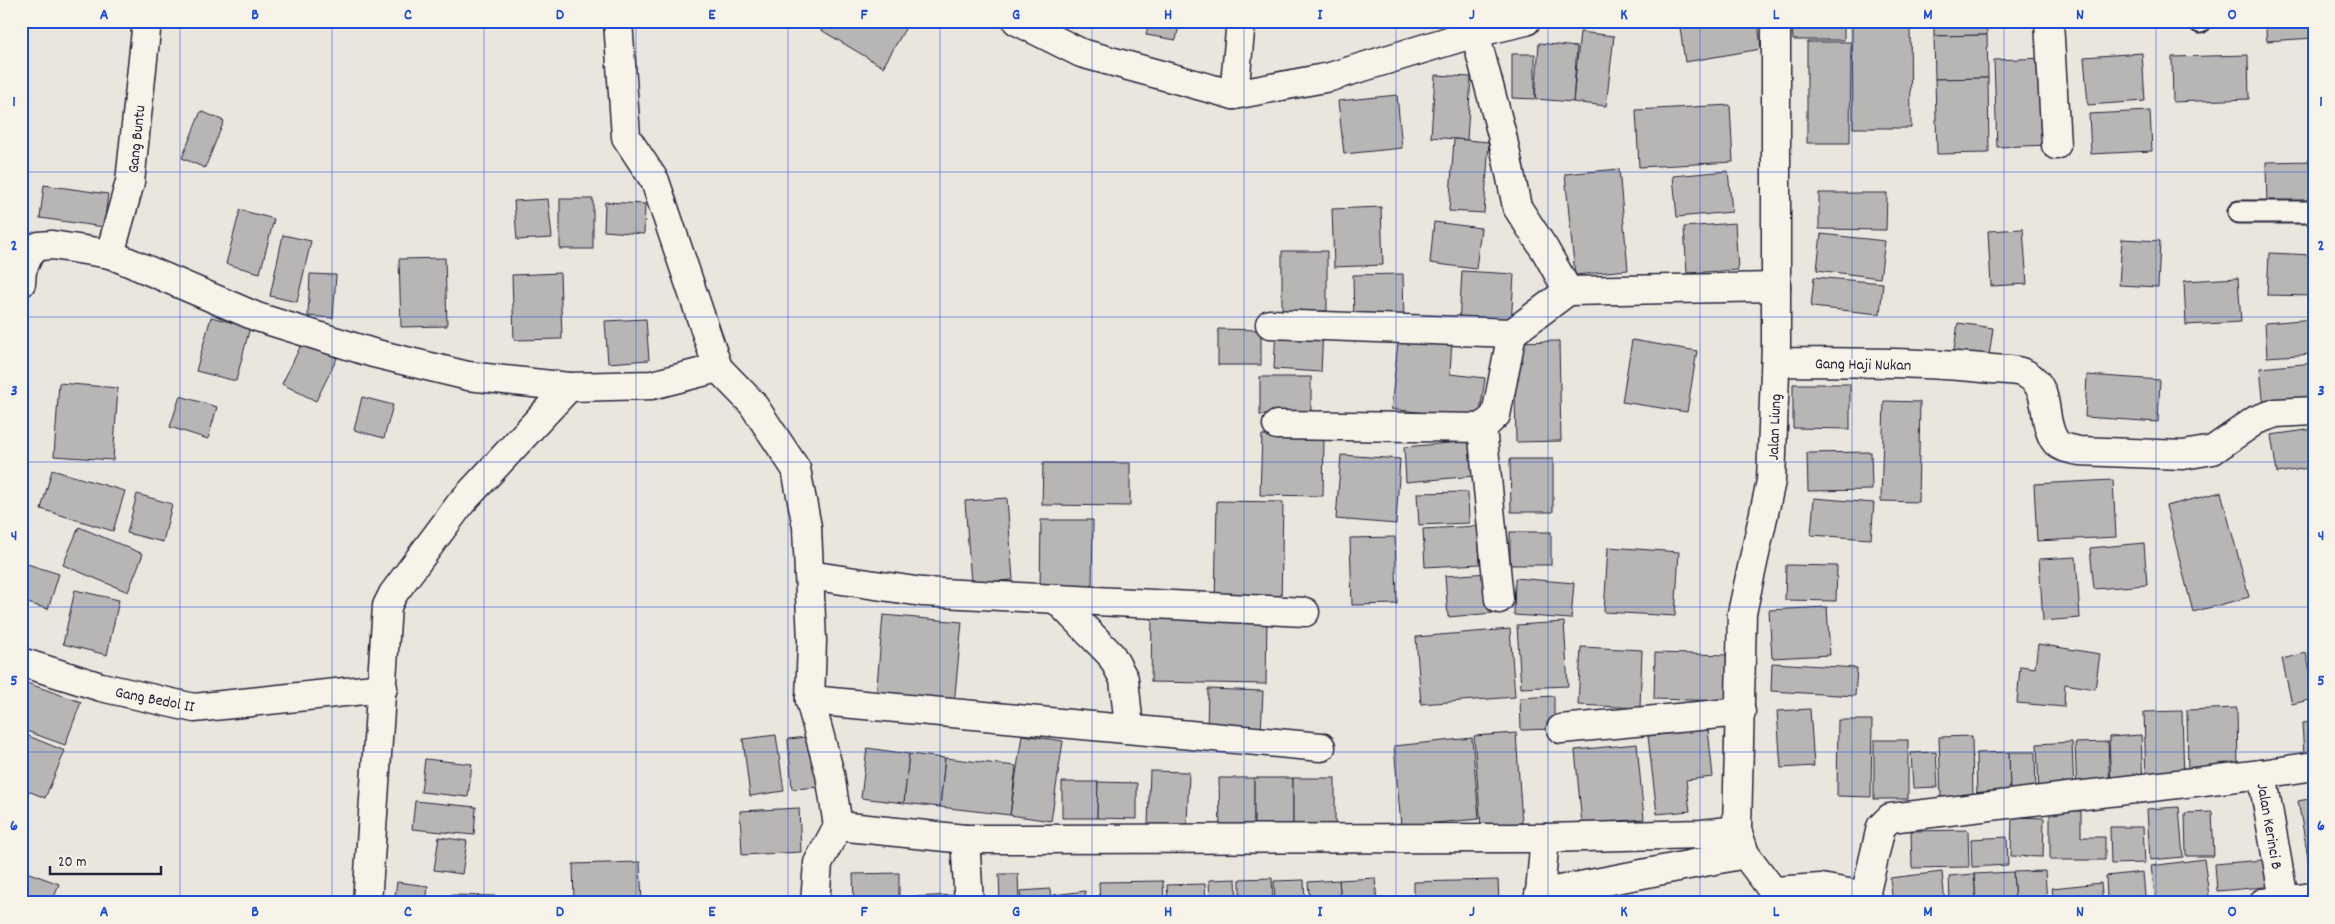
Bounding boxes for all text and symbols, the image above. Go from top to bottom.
text: A [100,4,109,27]
text: B [251,4,259,27]
text: C [404,4,412,27]
text: D [556,4,565,27]
text: E [708,4,716,27]
text: F [860,4,868,27]
text: G [1012,4,1020,27]
text: H [1164,4,1172,27]
text: I [1318,4,1324,27]
text: J [1469,4,1475,27]
text: K [1620,4,1628,27]
text: L [1773,4,1780,27]
text: M [1923,4,1933,27]
text: N [2076,4,2084,27]
text: O [2227,4,2237,27]
text: 1 [12,91,16,114]
text: 1 [2319,91,2323,114]
street label: Gang Buntu [122,104,153,174]
text: 2 [11,235,18,258]
text: 2 [2318,235,2325,258]
street label: Gang Haji Nukan [1815,353,1911,378]
text: 3 [10,380,18,403]
text: 3 [2317,380,2325,403]
street label: Jalan Liung [1763,393,1788,461]
text: 4 [11,525,17,548]
text: 4 [2318,525,2324,548]
text: 5 [10,670,18,693]
text: 5 [2317,670,2325,693]
street label: Gang Bedol II [113,682,196,719]
street label: Jalan Kerinci B [2250,782,2287,871]
text: 6 [10,815,18,838]
text: 6 [2317,815,2325,838]
scale bar [50,844,161,876]
text: 20 m [58,852,86,874]
text: A [100,901,109,924]
text: B [251,901,259,924]
text: C [404,901,412,924]
text: D [556,901,565,924]
text: E [708,901,716,924]
text: F [860,901,868,924]
text: G [1012,901,1020,924]
text: H [1164,901,1172,924]
text: I [1318,901,1324,924]
text: J [1469,901,1475,924]
text: K [1620,901,1628,924]
text: L [1773,901,1780,924]
text: M [1923,901,1933,924]
text: N [2076,901,2084,924]
text: O [2227,901,2237,924]

